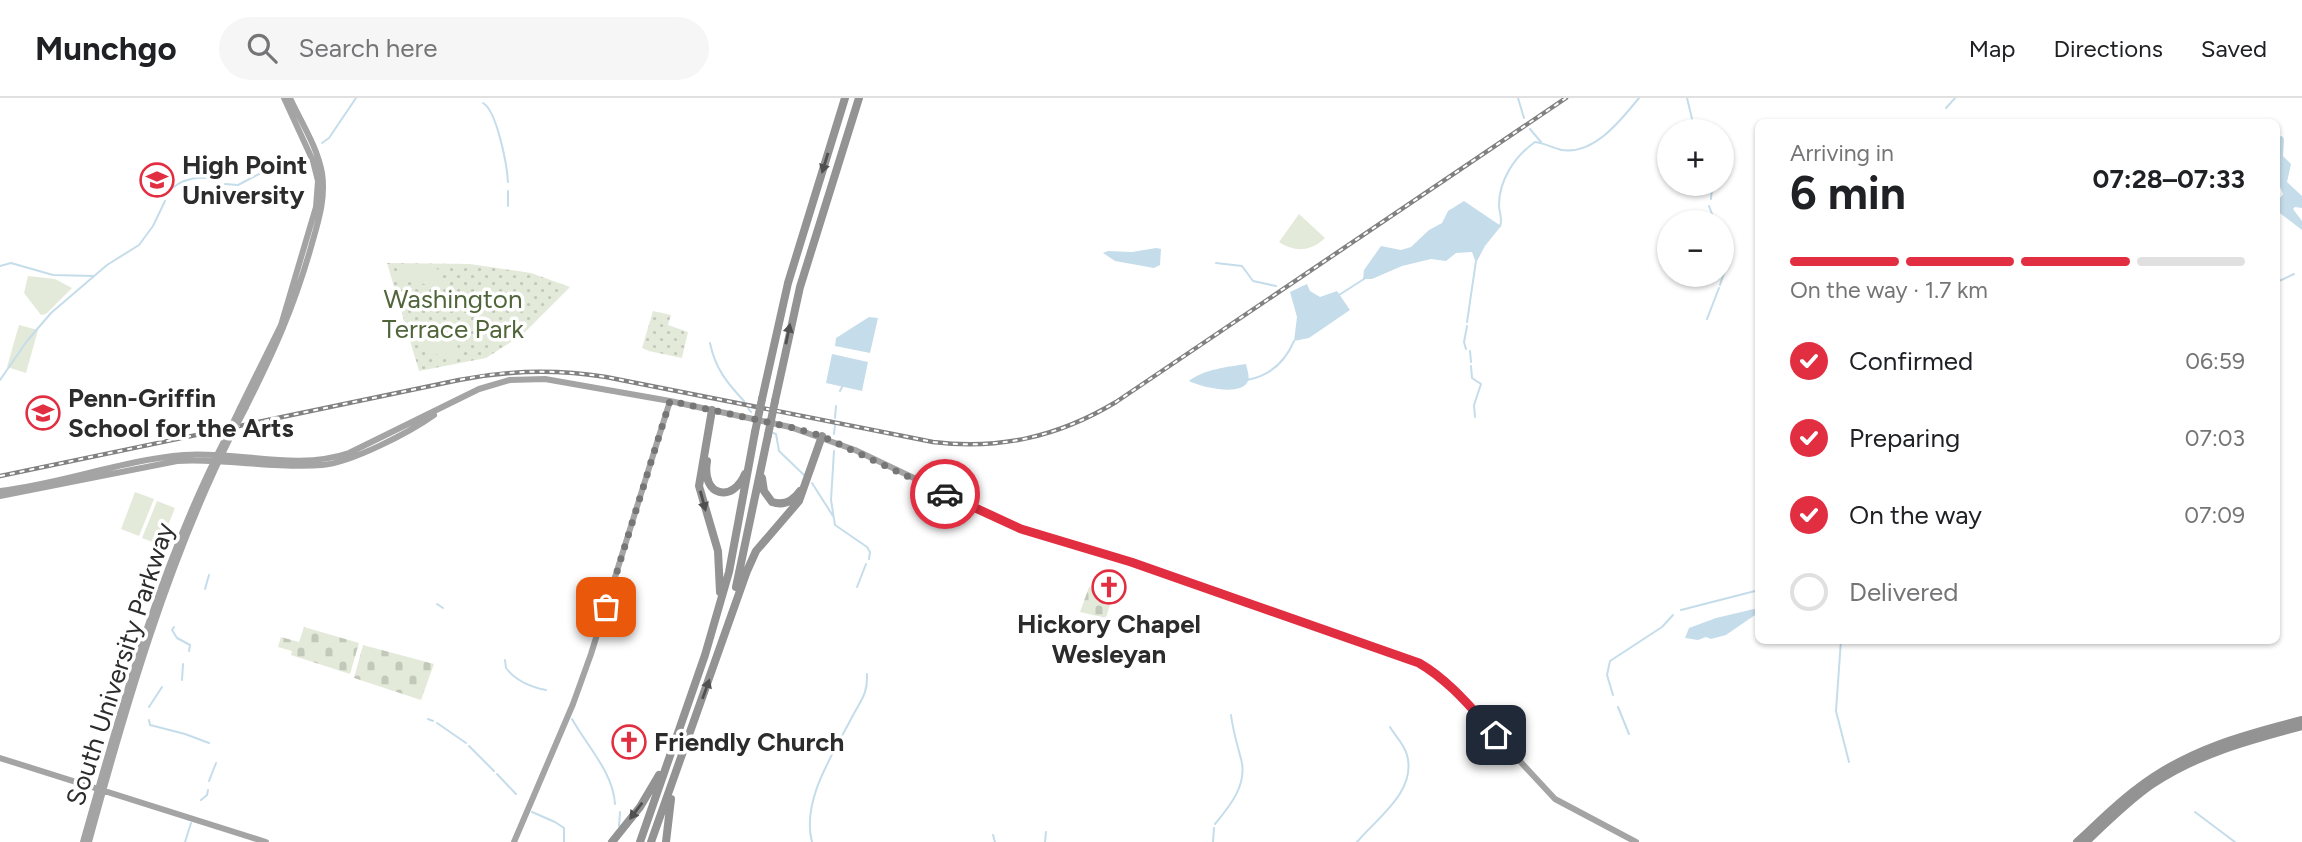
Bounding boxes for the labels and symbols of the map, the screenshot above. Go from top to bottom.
place label: High Point University [182,149,308,211]
one-way arrow [820,153,830,174]
school or university icon: High Point University [138,161,176,199]
park label: Washington Terrace Park [382,283,524,345]
one-way arrow [783,323,794,345]
place label: Penn-Griffin School for the Arts [68,382,294,444]
school or university icon: Penn-Griffin School for the Arts [24,394,62,432]
courier [910,459,980,529]
one-way arrow [698,490,709,512]
street label: South University Parkway [59,518,181,810]
church icon: Hickory Chapel Wesleyan [1090,568,1128,606]
pin [576,577,636,637]
place label: Hickory Chapel Wesleyan [1017,608,1201,670]
one-way arrow [701,678,712,699]
pin [1466,705,1526,765]
church icon: Friendly Church [610,723,648,761]
place label: Friendly Church [654,726,844,758]
one-way arrow [629,802,643,821]

